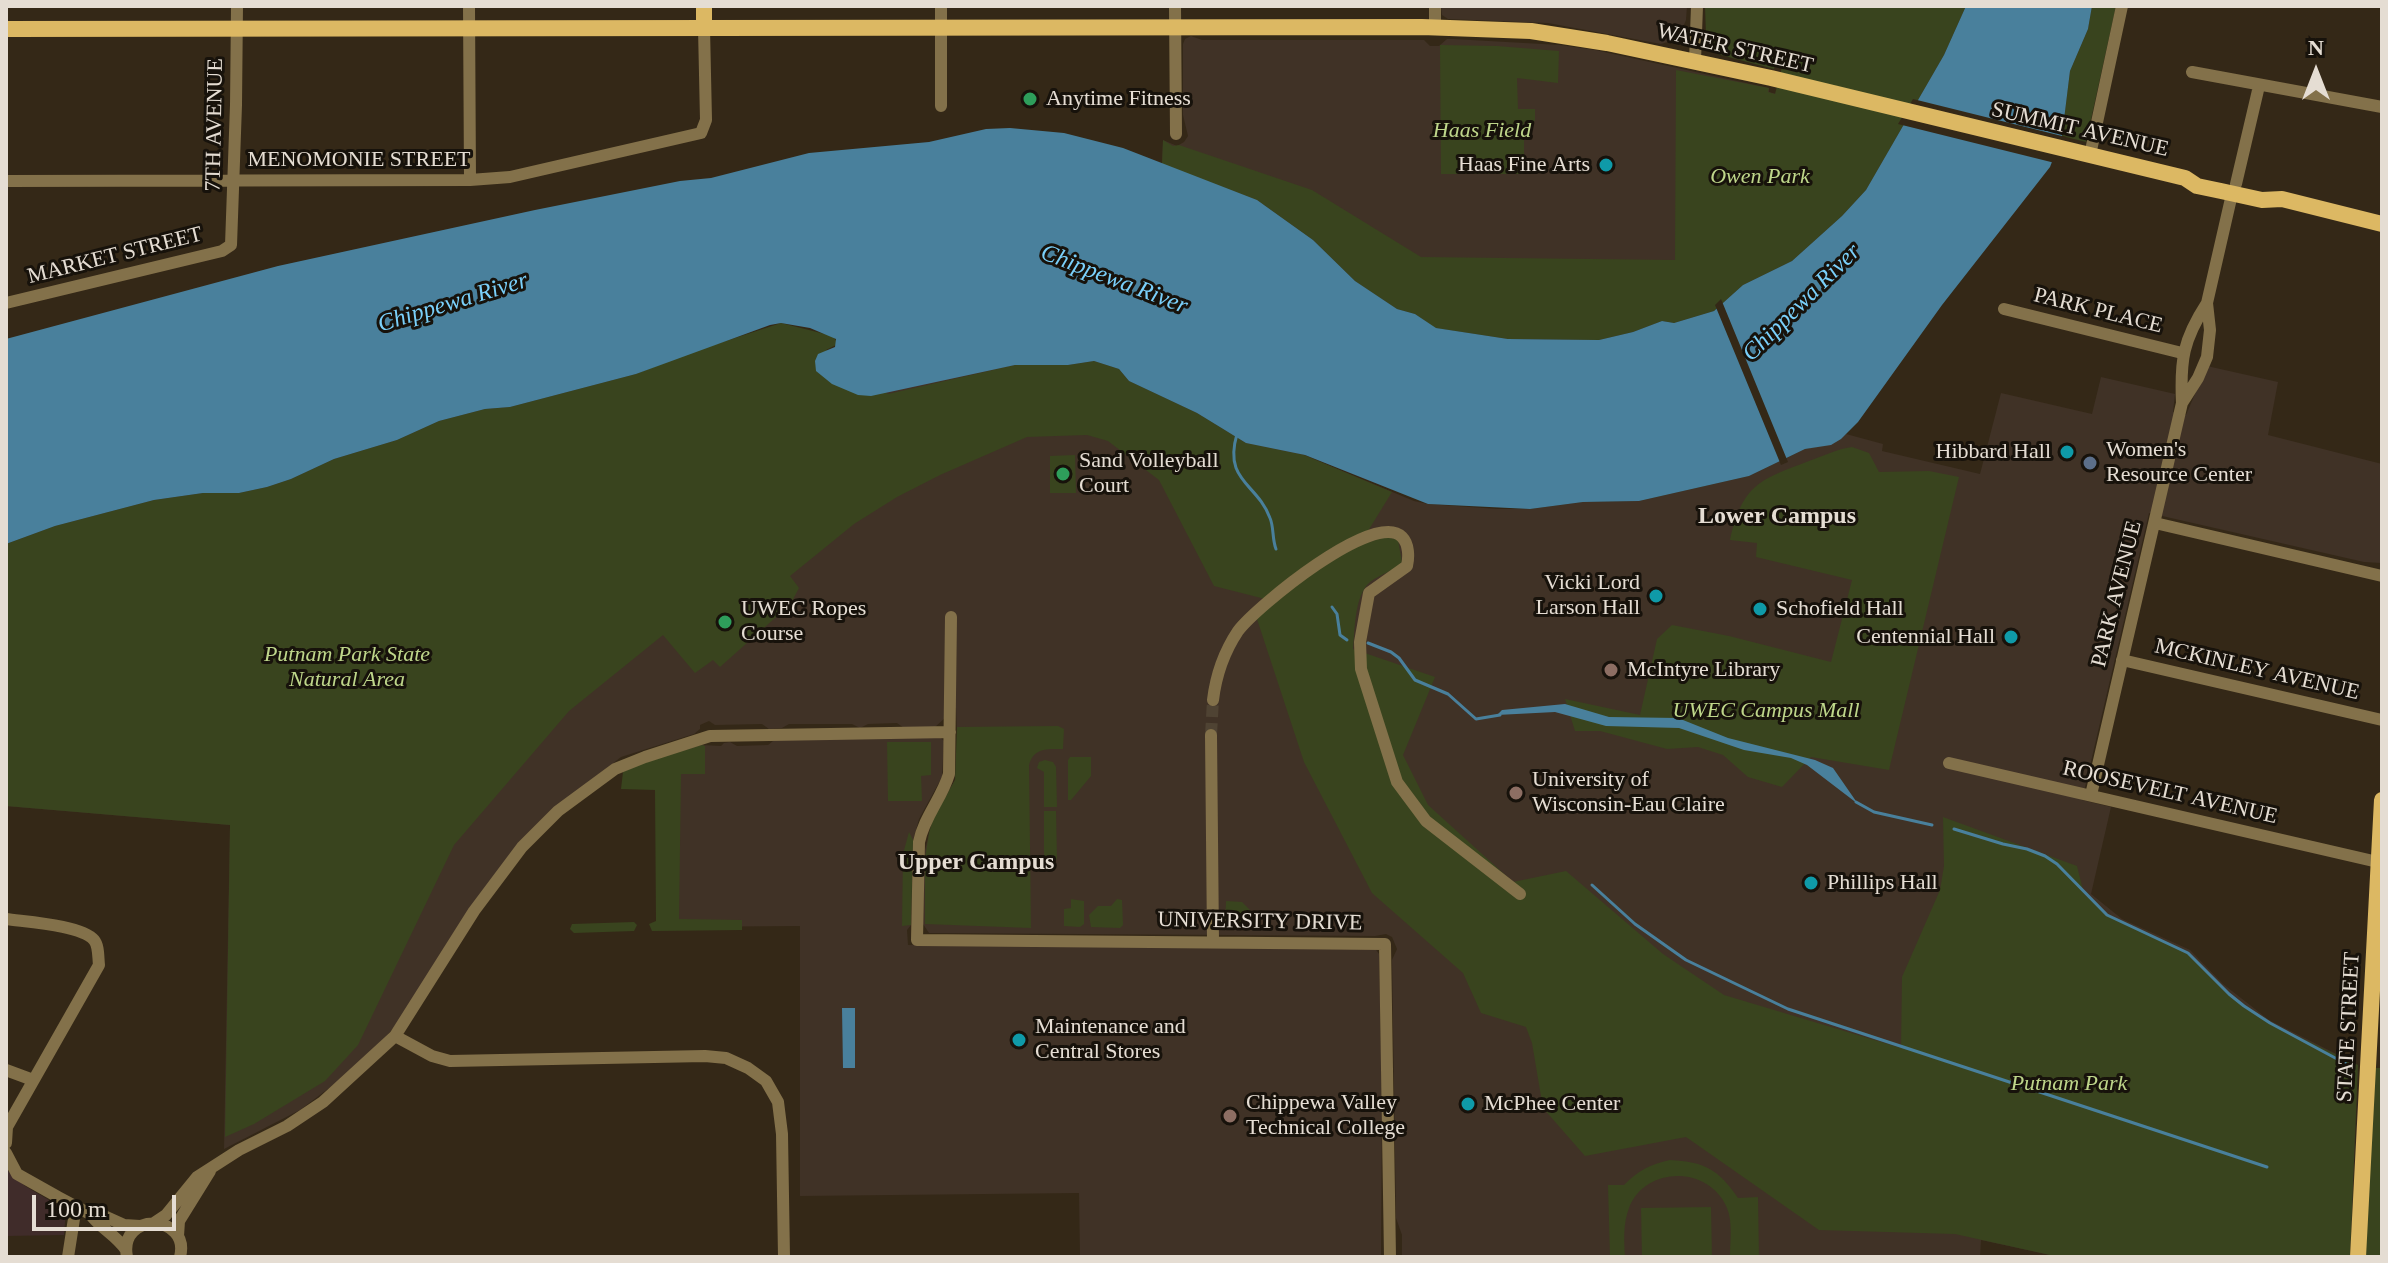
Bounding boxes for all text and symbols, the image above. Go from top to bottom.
street label: WATER STREET [1654,18,1816,80]
north arrow [2276,32,2356,112]
text: N [2308,35,2324,60]
street label: 7TH AVENUE [201,58,229,192]
place label: Anytime Fitness [1046,86,1191,112]
marker: Anytime Fitness [1021,90,1039,108]
street label: SUMMIT AVENUE [1989,97,2171,163]
park label: Haas Field [1433,118,1531,144]
street label: MENOMONIE STREET [247,147,471,173]
place label: Haas Fine Arts [1458,152,1590,178]
marker: Haas Fine Arts [1597,156,1615,174]
park label: Owen Park [1710,164,1810,190]
street label: MARKET STREET [25,222,205,290]
water label: Chippewa River [1737,238,1867,368]
water label: Chippewa River [1036,239,1192,321]
water label: Chippewa River [375,267,531,339]
street label: PARK PLACE [2031,282,2165,340]
place label: Women's Resource Center [2106,437,2252,488]
place label: Hibbard Hall [1936,439,2051,465]
marker: Hibbard Hall [2058,443,2076,461]
place label: Sand Volleyball Court [1079,448,1219,500]
marker: Women's Resource Center [2081,454,2099,472]
marker: Sand Volleyball Court [1054,465,1072,483]
district label: Lower Campus [1698,503,1856,531]
street label: PARK AVENUE [2086,518,2148,670]
place label: Vicki Lord Larson Hall [1536,570,1640,622]
marker: Vicki Lord Larson Hall [1647,587,1665,605]
place label: UWEC Ropes Course [741,596,866,648]
place label: Schofield Hall [1776,596,1904,622]
marker: Schofield Hall [1751,600,1769,618]
marker: UWEC Ropes Course [716,613,734,631]
place label: Centennial Hall [1856,624,1995,650]
marker: Centennial Hall [2002,628,2020,646]
street label: MCKINLEY AVENUE [2152,634,2362,706]
park label: Putnam Park State Natural Area [264,642,430,694]
place label: McIntyre Library [1627,657,1780,683]
marker: McIntyre Library [1602,661,1620,679]
park label: UWEC Campus Mall [1672,698,1860,724]
street label: ROOSEVELT AVENUE [2060,755,2280,831]
place label: University of Wisconsin-Eau Claire [1532,767,1725,818]
marker: University of Wisconsin-Eau Claire [1507,784,1525,802]
district label: Upper Campus [898,849,1054,877]
place label: Phillips Hall [1827,870,1938,896]
marker: Phillips Hall [1802,874,1820,892]
street label: UNIVERSITY DRIVE [1157,907,1363,937]
street label: STATE STREET [2332,951,2366,1103]
place label: Maintenance and Central Stores [1035,1014,1186,1066]
marker: Maintenance and Central Stores [1010,1031,1028,1049]
park label: Putnam Park [2011,1071,2127,1097]
place label: Chippewa Valley Technical College [1246,1090,1405,1142]
place label: McPhee Center [1484,1091,1620,1117]
marker: McPhee Center [1459,1095,1477,1113]
marker: Chippewa Valley Technical College [1221,1107,1239,1125]
scale bar [36,1179,180,1229]
text: 100 m [46,1196,107,1222]

